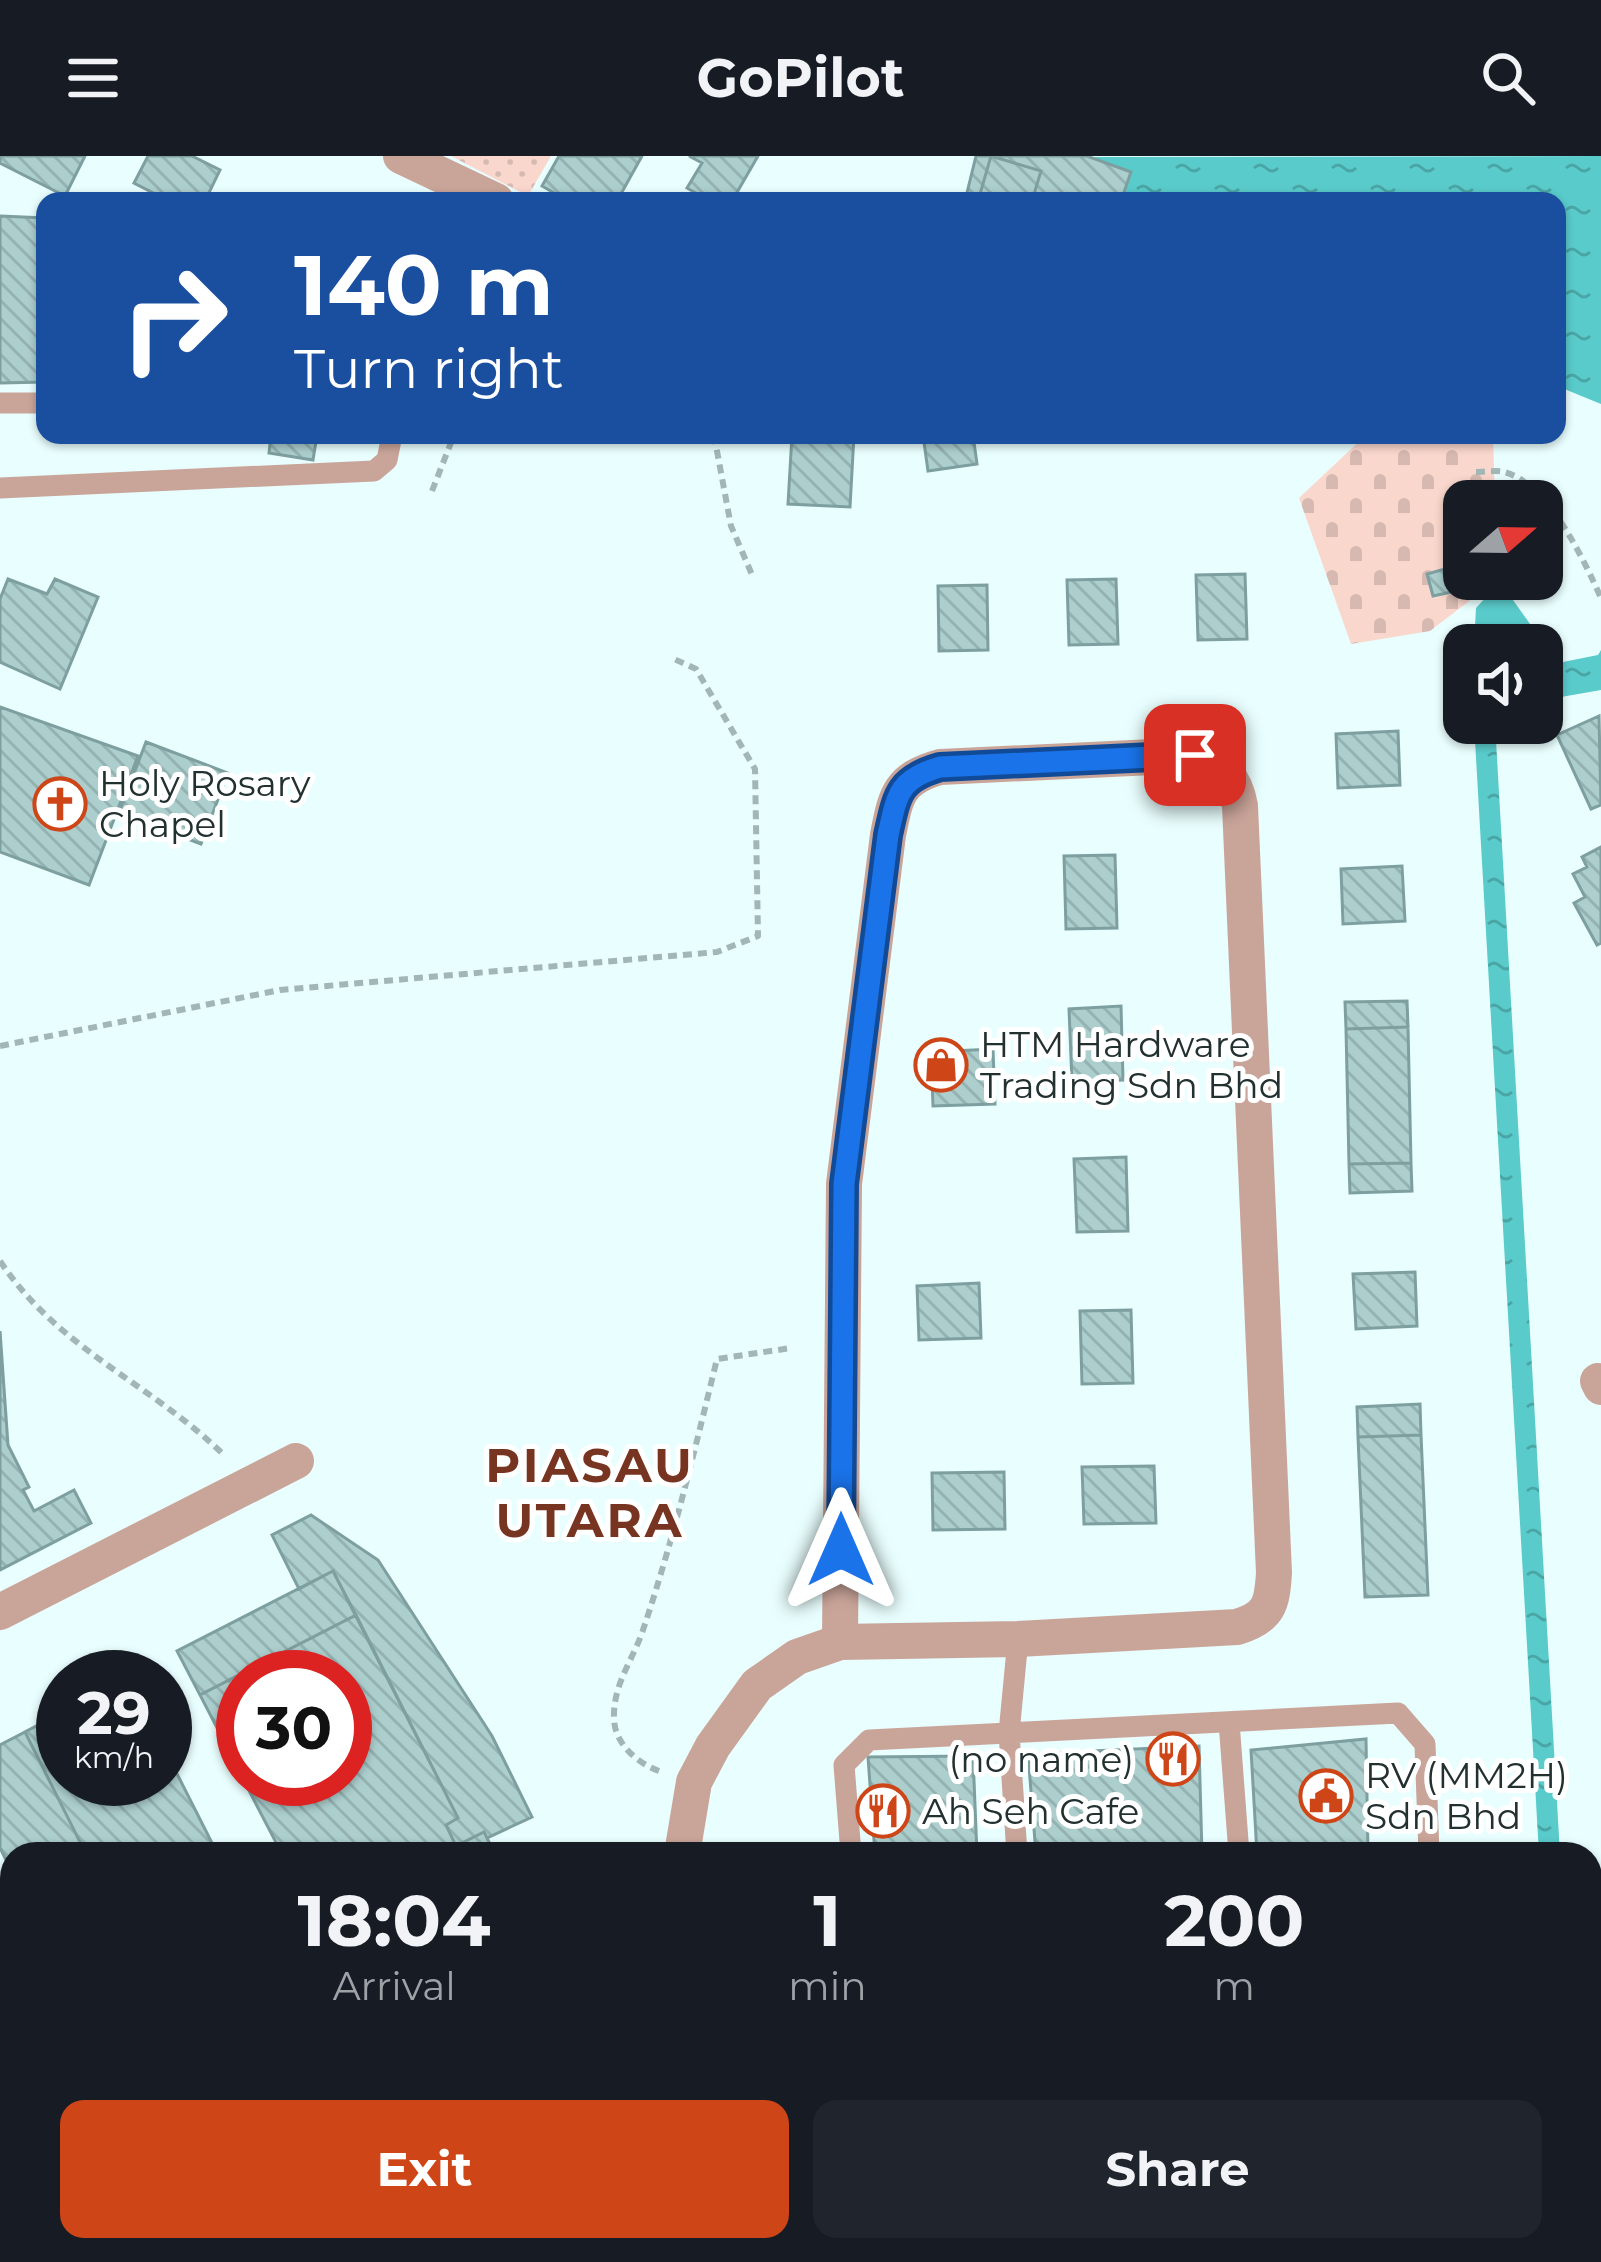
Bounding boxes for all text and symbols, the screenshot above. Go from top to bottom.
icon: menu [60,45,126,111]
text: GoPilot [697,45,904,111]
icon: search [1475,45,1541,111]
text: 140 m [294,234,554,336]
icon: right [96,240,252,396]
text: Turn right [294,336,564,402]
north arrow [1443,480,1563,600]
map controls [1443,480,1563,744]
button: sound [1443,624,1563,744]
pin [1144,704,1246,806]
icon: arrive [1162,722,1228,788]
place label: Holy Rosary Chapel [99,761,311,846]
church icon: Holy Rosary Chapel [32,776,88,832]
place label: HTM Hardware Trading Sdn Bhd [980,1022,1283,1107]
shop icon: HTM Hardware Trading Sdn Bhd [913,1037,969,1093]
district label: PIASAU UTARA [485,1436,695,1549]
position arrow [778,1487,904,1613]
speed limit sign: 30 [216,1650,372,1806]
text: 29 [77,1676,151,1749]
restaurant icon: (no name) [1145,1731,1201,1787]
place label: (no name) [948,1737,1134,1781]
text: km/h [74,1739,154,1776]
place label: RV (MM2H) Sdn Bhd [1365,1753,1568,1838]
public building icon: RV (MM2H) Sdn Bhd [1298,1768,1354,1824]
restaurant icon: Ah Seh Cafe [855,1783,911,1839]
place label: Ah Seh Cafe [922,1789,1139,1833]
text: 18:04 [298,1876,491,1964]
text: 1 [813,1876,842,1964]
text: 200 [1164,1876,1304,1964]
text: Arrival [333,1962,456,2010]
text: min [788,1962,867,2010]
text: m [1214,1962,1255,2010]
button: Exit [60,2100,789,2238]
button: Share [813,2100,1542,2238]

